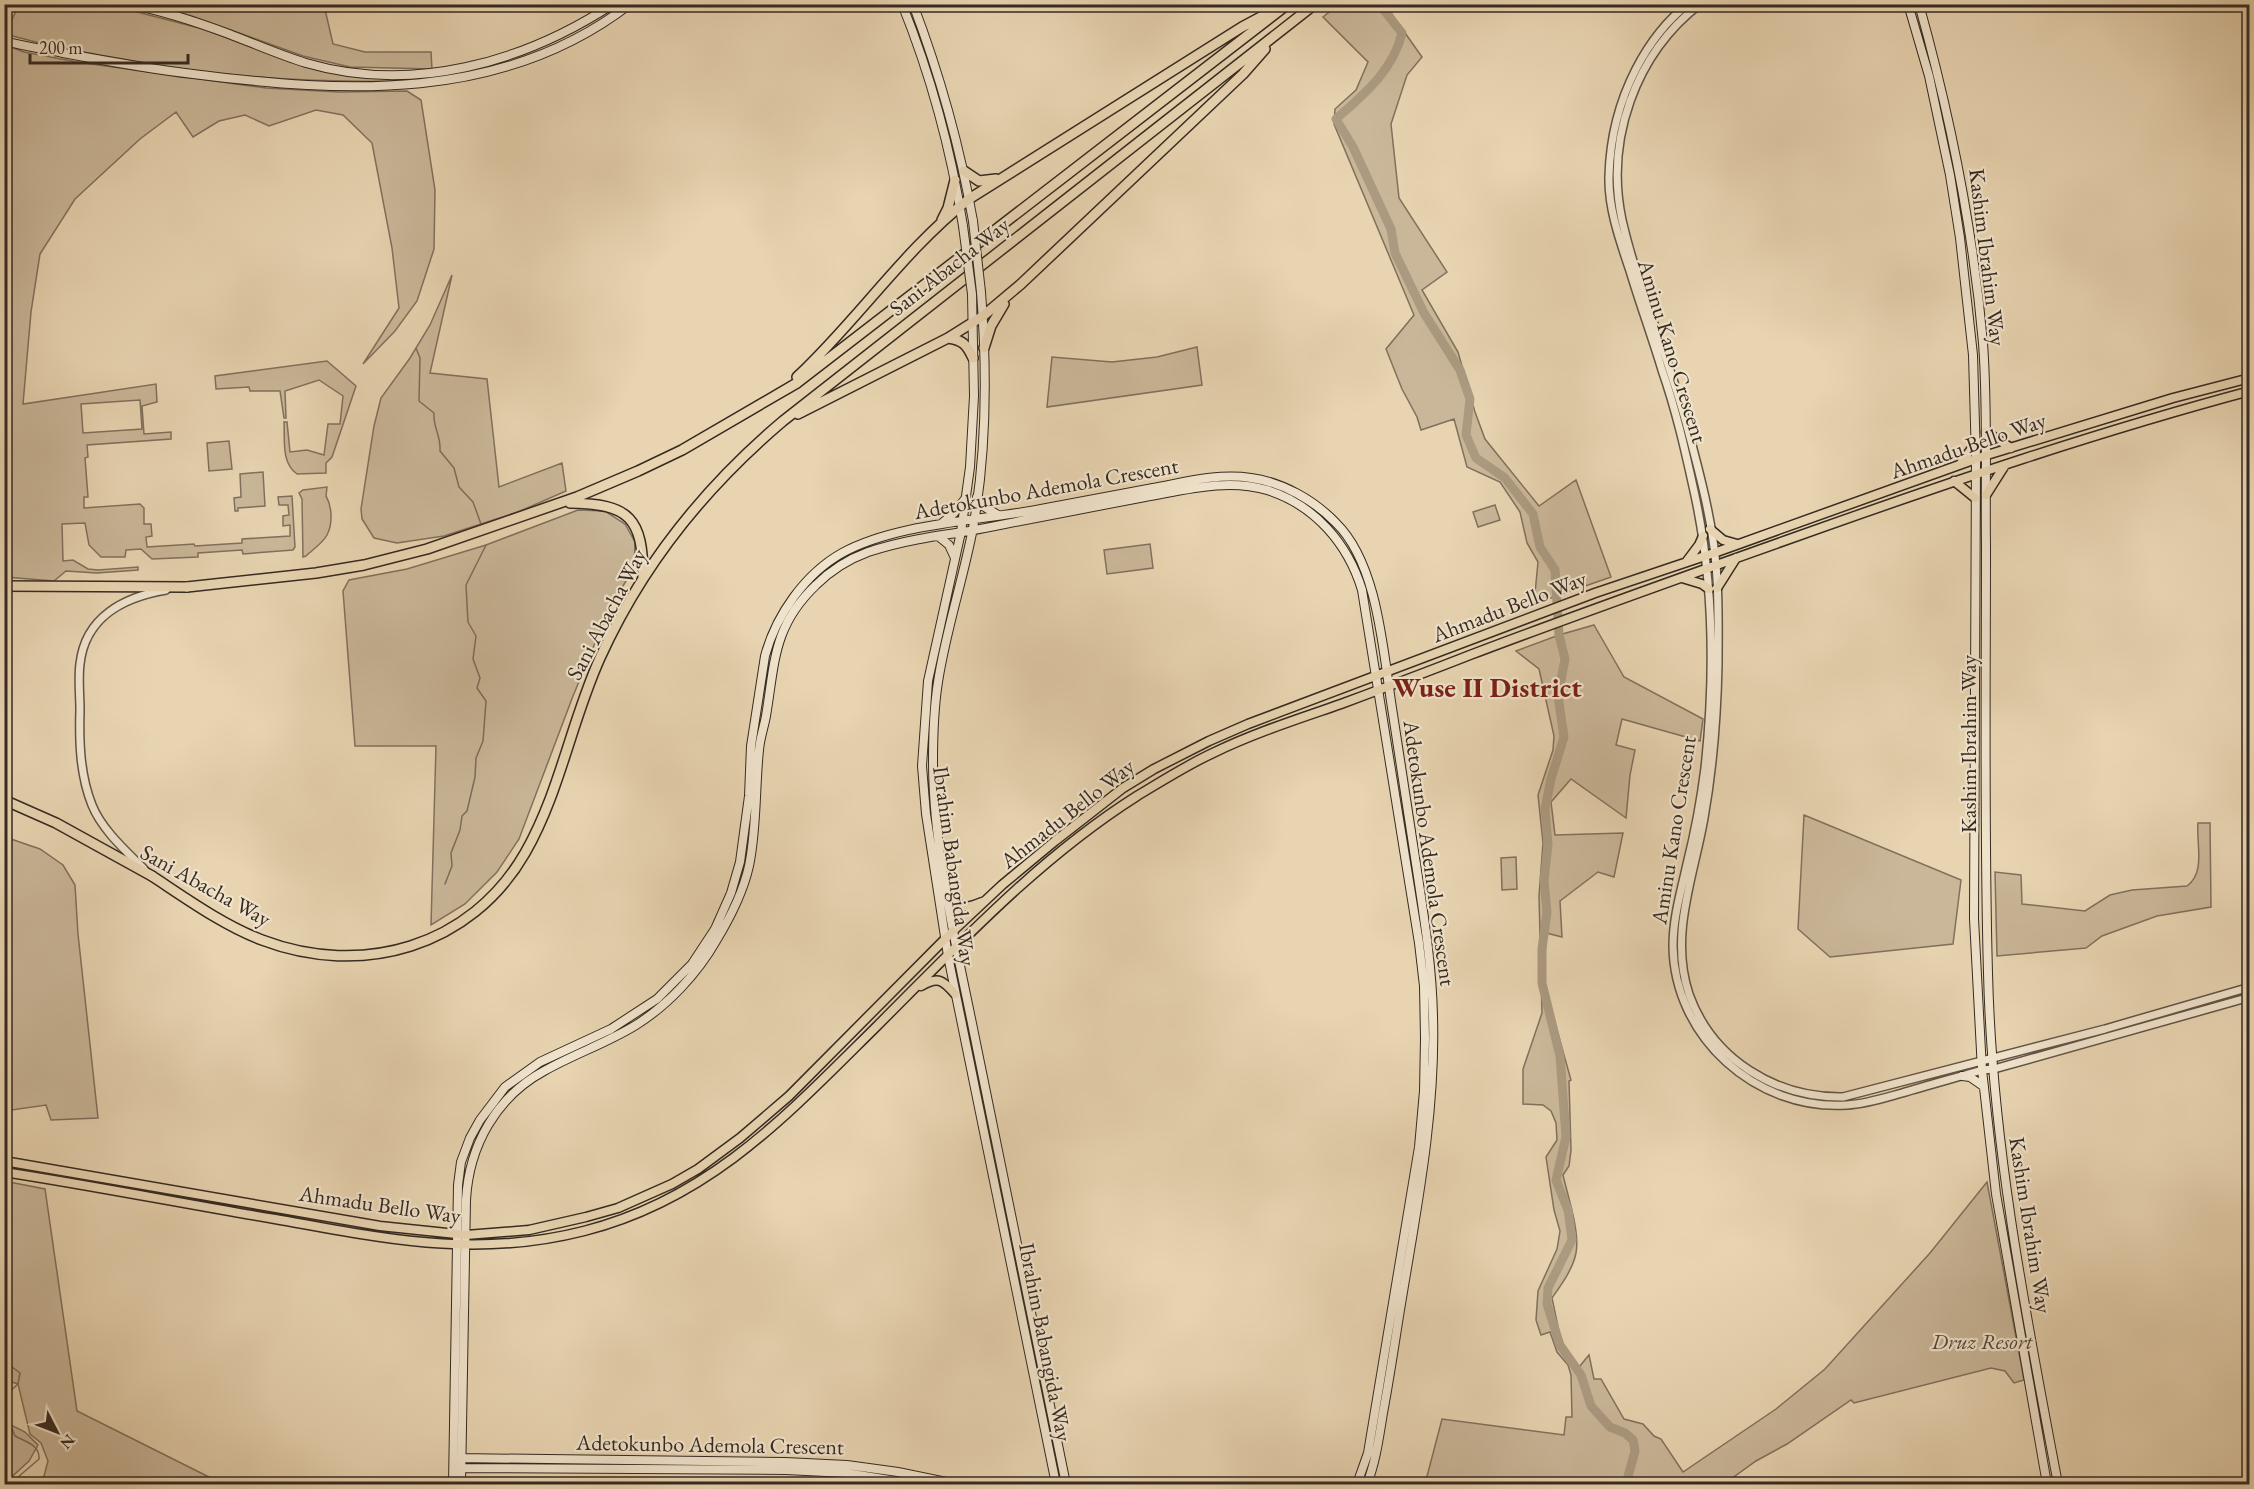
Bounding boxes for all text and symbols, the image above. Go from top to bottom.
scale bar [30,27,188,65]
text: 200 m [39,36,83,59]
street label: Kashim Ibrahim Way [1962,167,2013,348]
street label: Sani Abacha Way [883,210,1016,322]
street label: Aminu Kano Crescent [1631,255,1714,446]
street label: Ahmadu Bello Way [1885,405,2050,486]
street label: Adetokunbo Ademola Crescent [911,451,1181,526]
street label: Sani Abacha Way [560,543,653,685]
street label: Ahmadu Bello Way [1427,564,1591,650]
street label: Kashim Ibrahim Way [1954,654,1983,833]
district label: Wuse II District [1392,669,1582,705]
street label: Adetokunbo Ademola Crescent [1396,717,1463,988]
street label: Aminu Kano Crescent [1644,734,1703,927]
street label: Ahmadu Bello Way [993,752,1141,876]
street label: Ibrahim Babangida Way [926,764,983,968]
street label: Sani Abacha Way [135,838,276,933]
street label: Kashim Ibrahim Way [2002,1135,2059,1316]
street label: Ahmadu Bello Way [296,1179,463,1230]
street label: Ibrahim Babangida Way [1012,1240,1079,1444]
park label: Druz Resort [1931,1327,2034,1356]
north arrow [27,1402,87,1462]
street label: Adetokunbo Ademola Crescent [575,1428,844,1461]
text: N [56,1430,80,1454]

